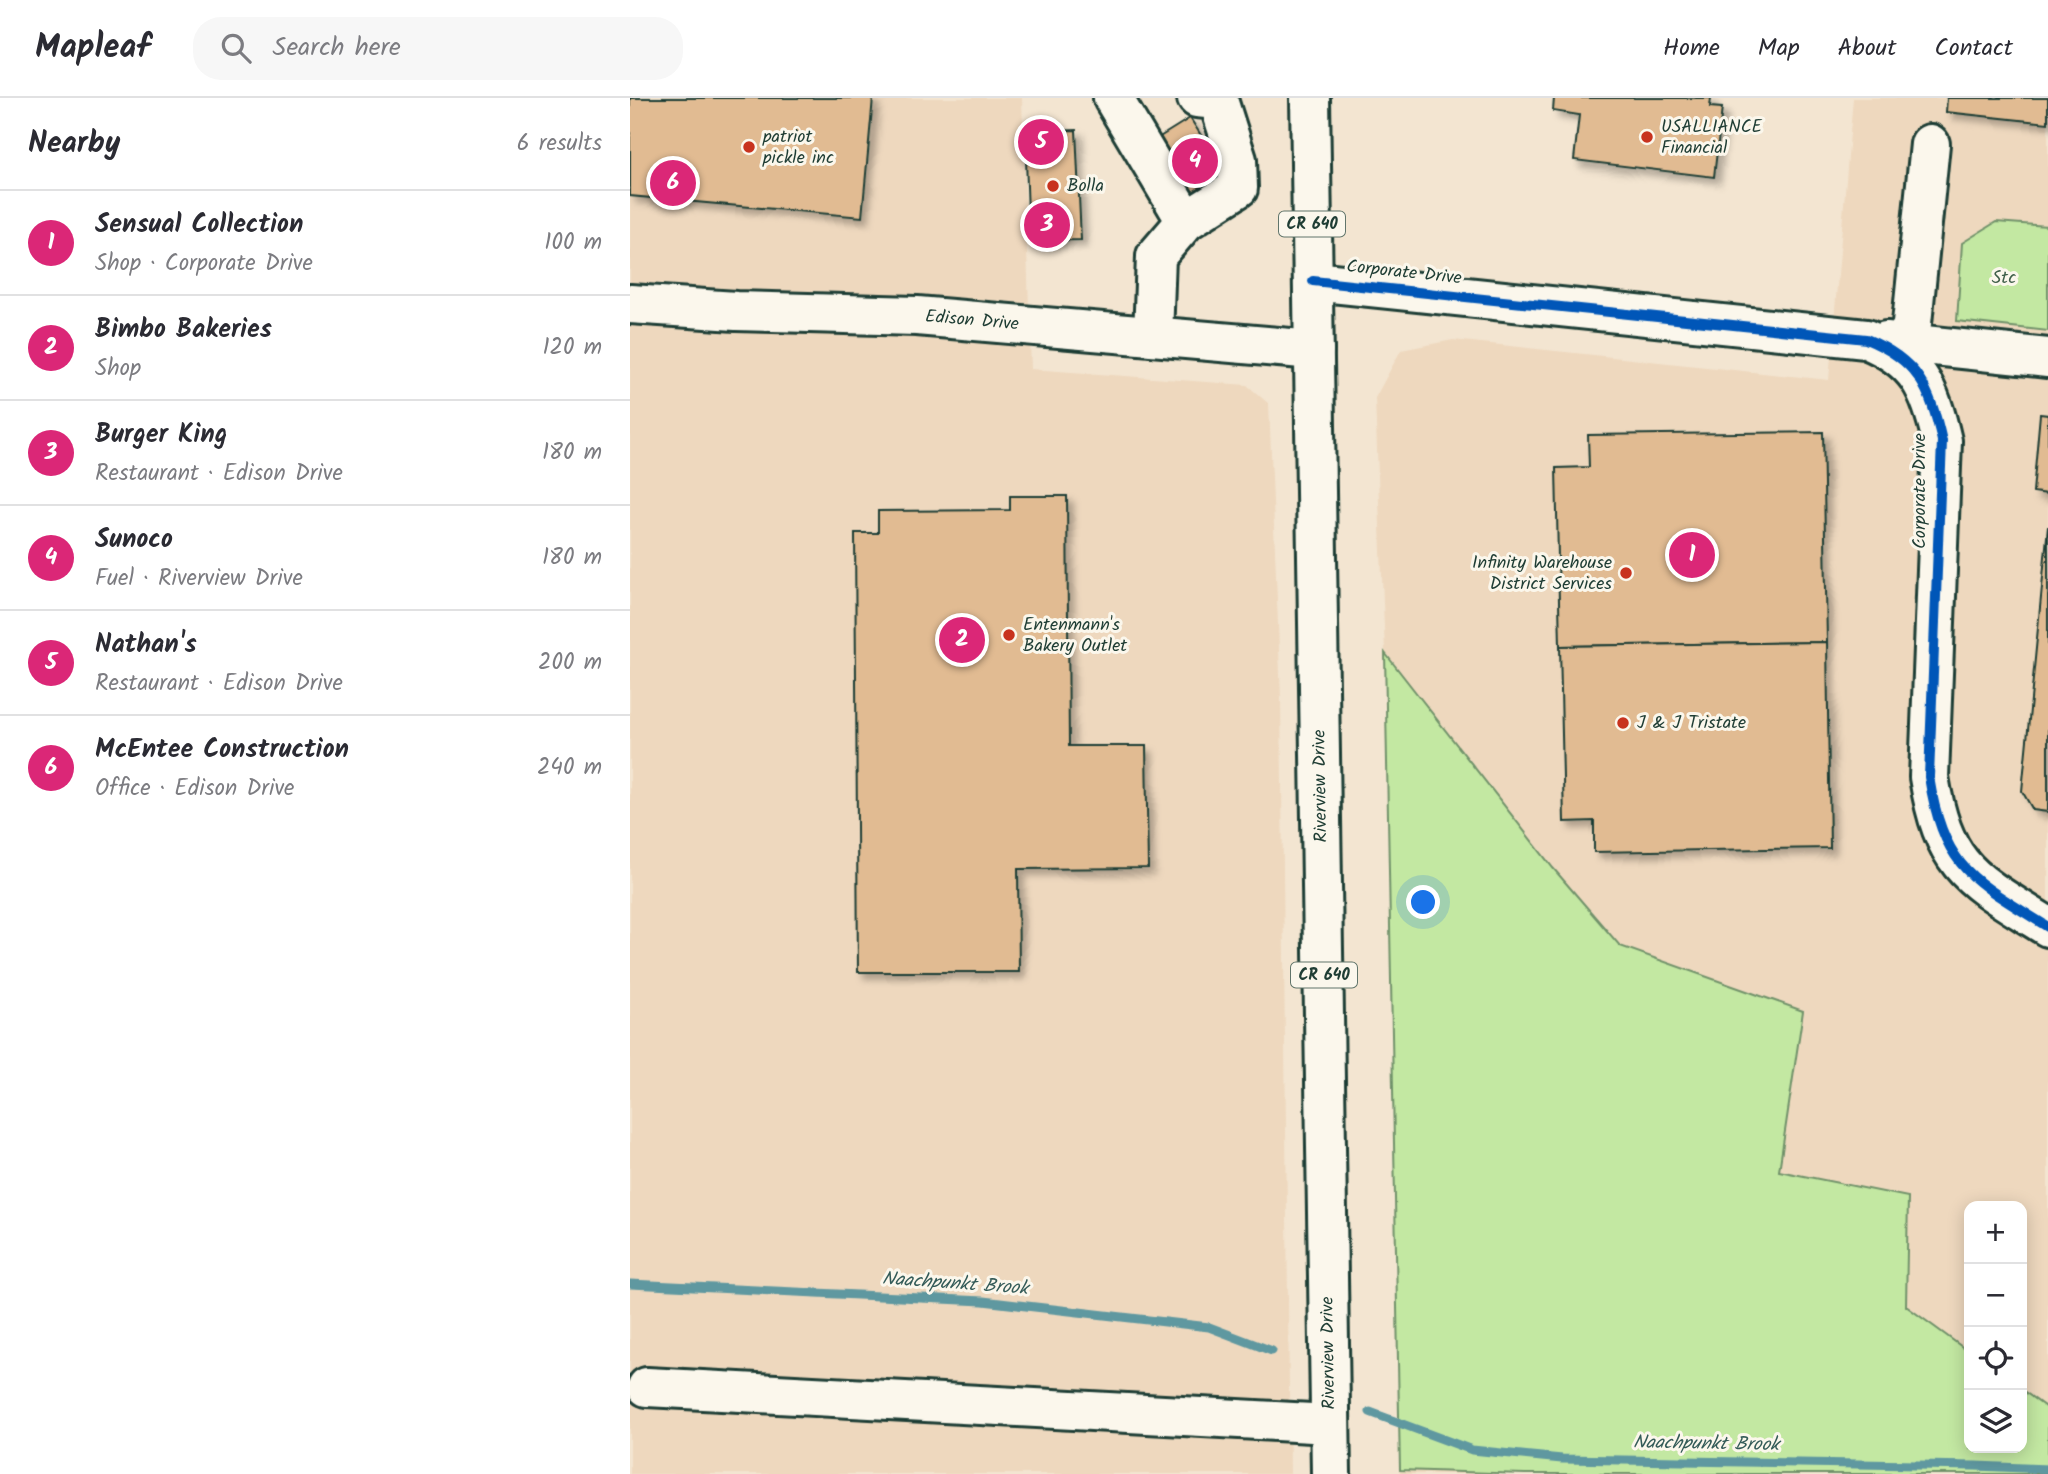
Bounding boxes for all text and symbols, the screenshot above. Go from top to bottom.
search box [193,17,683,80]
text: Mapleaf [35,22,151,75]
text: Search here [273,27,401,69]
icon: search [217,29,255,67]
text: Home [1663,29,1720,68]
text: Map [1758,29,1800,68]
text: About [1838,29,1896,68]
text: Contact [1934,29,2013,68]
place label: USALLIANCE Financial [1661,113,1762,163]
pin: 5 [1018,116,1064,168]
text: Nearby [28,120,120,168]
place label: patriot pickle inc [762,123,834,173]
text: 6 results [517,126,602,162]
marker: USALLIANCE Financial [1639,129,1655,145]
pin: 4 [1172,135,1218,187]
marker: patriot pickle inc [741,139,757,155]
pin: 6 [650,157,696,209]
place label: Bolla [1067,172,1104,201]
marker: Bolla [1045,178,1061,194]
pin: 3 [1024,199,1070,251]
text: Sensual Collection [95,204,303,246]
road number: CR 640 [1279,212,1345,236]
text: 1 [48,225,54,261]
text: 100 m [544,225,602,261]
text: Shop · Corporate Drive [95,246,313,282]
street label: Corporate Drive [1345,253,1463,293]
park label: Stc [1992,264,2016,293]
street label: Edison Drive [924,302,1020,340]
text: Bimbo Bakeries [95,309,272,351]
text: 2 [44,330,58,366]
text: 120 m [542,330,602,366]
text: Shop [95,351,141,387]
text: Burger King [95,414,227,456]
street label: Corporate Drive [1906,433,1935,549]
text: 3 [45,435,57,471]
text: 180 m [542,435,602,471]
text: Restaurant · Edison Drive [95,456,343,492]
text: Sunoco [95,519,173,561]
pin: 1 [1669,529,1715,581]
text: 4 [45,540,57,576]
text: 180 m [542,540,602,576]
place label: Infinity Warehouse District Services [1472,549,1612,599]
text: Fuel · Riverview Drive [95,561,303,597]
marker: Infinity Warehouse District Services [1618,565,1634,581]
place label: Entenmann's Bakery Outlet [1023,611,1128,661]
pin: 2 [939,614,985,666]
text: Nathan's [95,624,197,666]
marker: Entenmann's Bakery Outlet [1001,627,1017,643]
text: 5 [45,645,57,681]
text: 200 m [538,645,602,681]
text: Restaurant · Edison Drive [95,666,343,702]
place label: J & J Tristate [1637,709,1746,738]
marker: J & J Tristate [1615,715,1631,731]
text: McEntee Construction [95,729,349,771]
street label: Riverview Drive [1306,729,1336,843]
text: 6 [45,750,57,786]
text: 240 m [537,750,602,786]
text: Office · Edison Drive [95,771,294,807]
your location [1406,885,1440,919]
road number: CR 640 [1291,962,1357,988]
map controls [1964,1201,2027,1453]
button: + [1964,1201,2027,1264]
water label: Naachpunkt Brook [881,1264,1032,1304]
button: − [1964,1264,2027,1327]
street label: Riverview Drive [1314,1296,1344,1410]
button: locate [1964,1327,2027,1390]
button: layers [1964,1390,2027,1453]
water label: Naachpunkt Brook [1633,1428,1782,1460]

